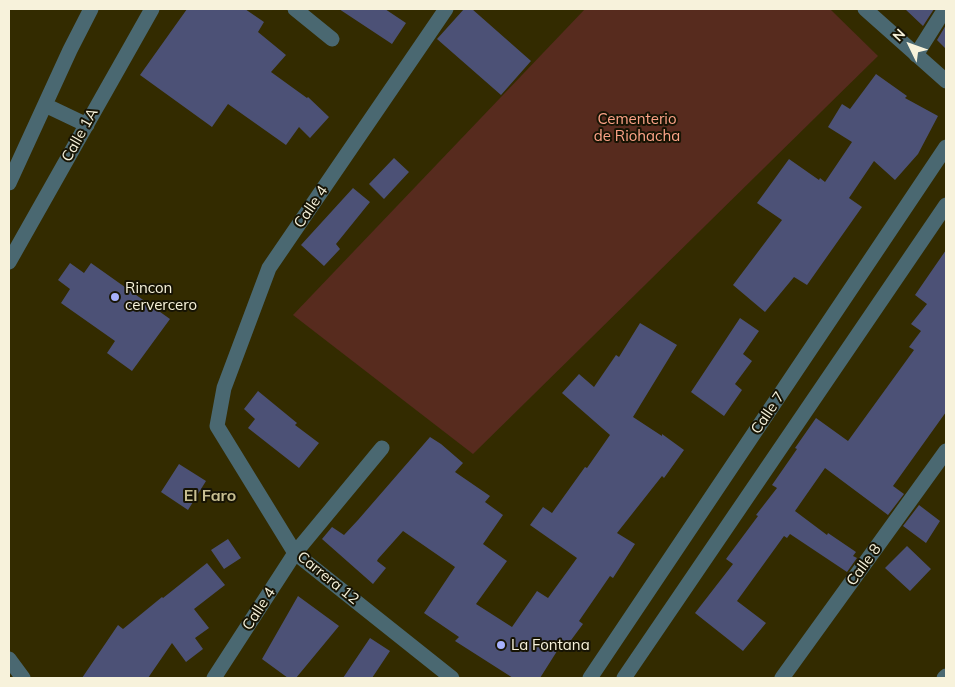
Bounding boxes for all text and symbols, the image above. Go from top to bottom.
north arrow [885,20,935,70]
text: N [889,25,909,45]
street label: Calle 1A [58,105,102,165]
park label: Cementerio de Riohacha [594,110,680,145]
street label: Calle 4 [290,182,332,232]
place label: Rincon cervercero [125,279,197,314]
marker: Rincon cervercero [109,291,121,303]
street label: Calle 7 [747,388,789,438]
district label: El Faro [184,486,236,506]
street label: Calle 8 [843,541,885,589]
street label: Carrera 12 [293,548,363,608]
street label: Calle 4 [239,584,279,634]
place label: La Fontana [511,636,590,654]
marker: La Fontana [495,639,507,651]

